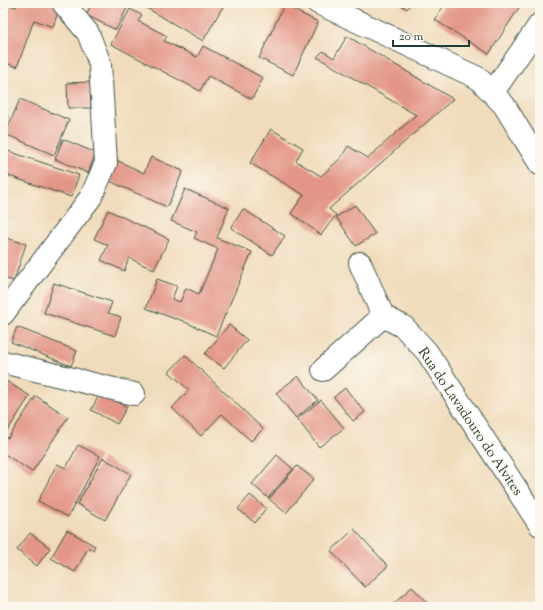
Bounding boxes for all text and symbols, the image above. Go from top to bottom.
scale bar [393,22,469,48]
text: 20 m [399,28,424,46]
street label: Rua do Lavadouro do Alvites [412,344,527,500]

